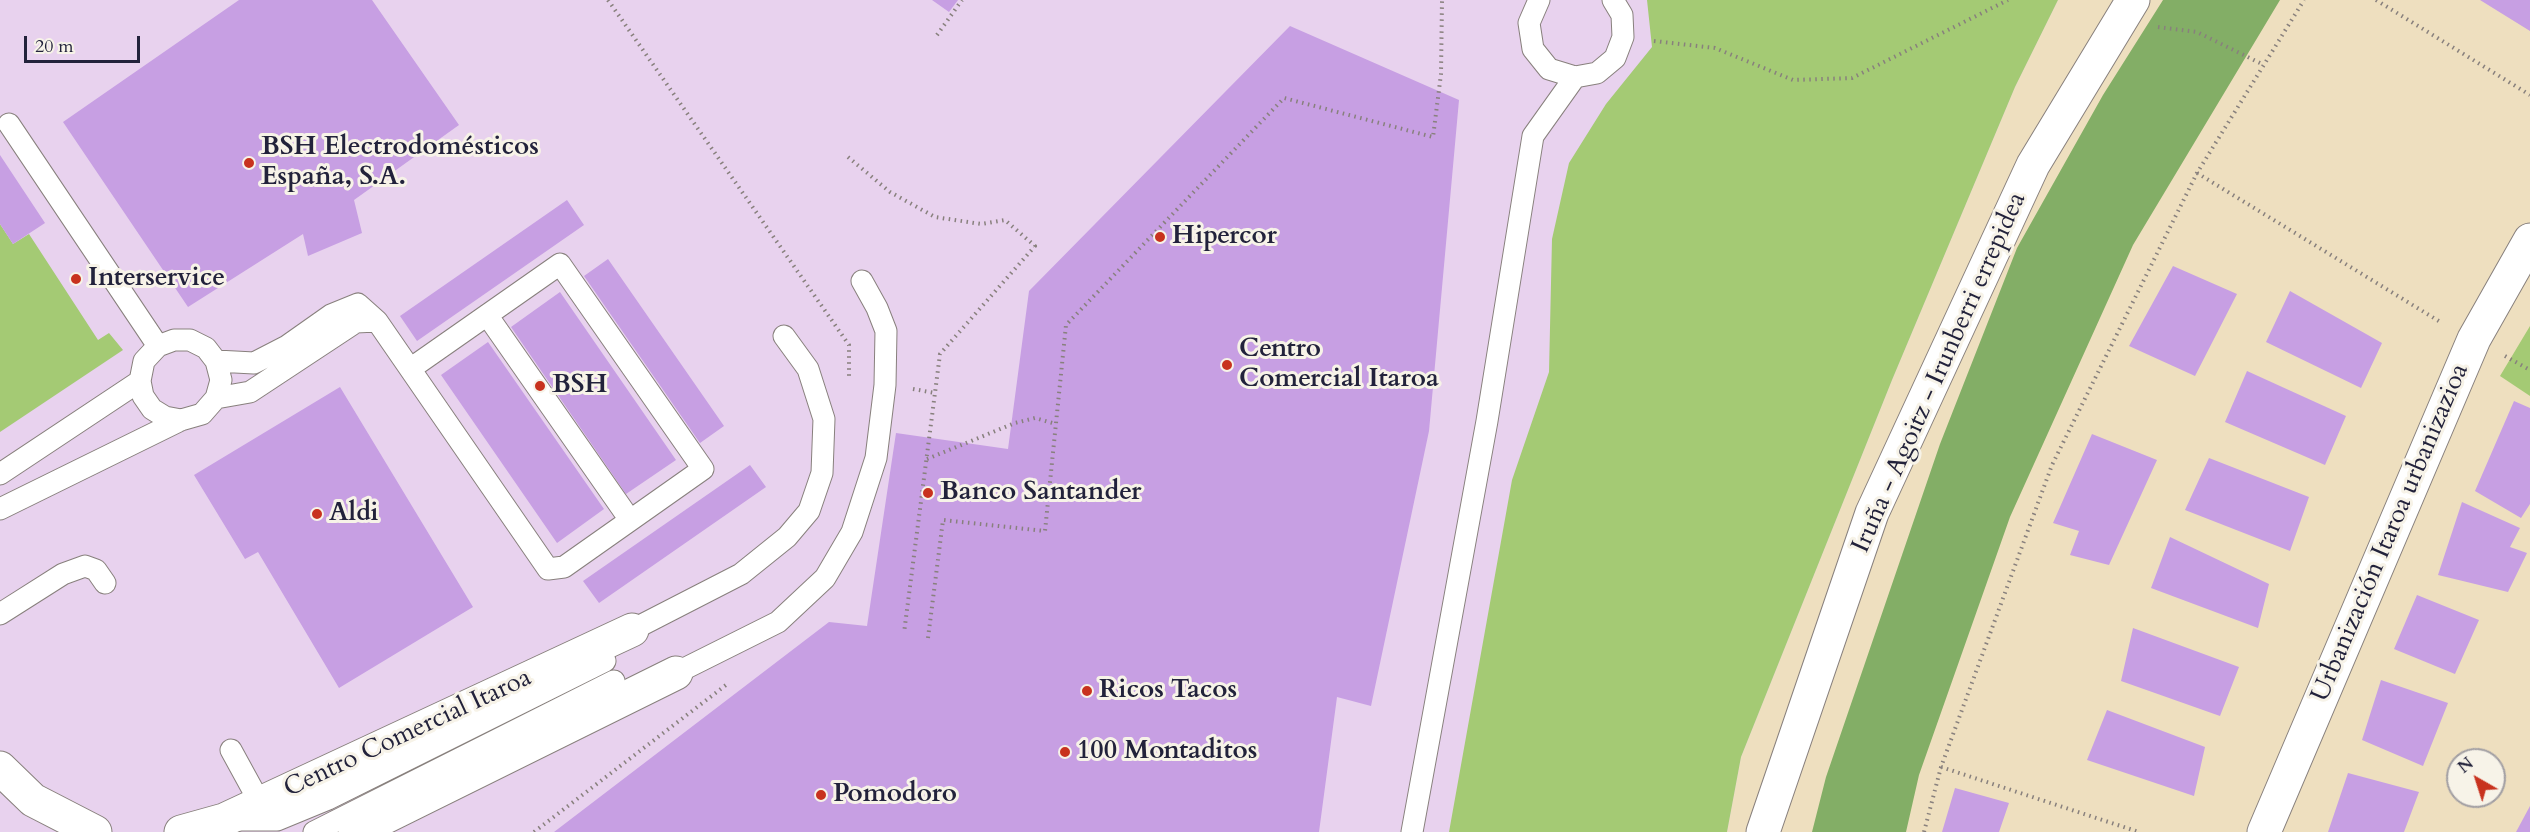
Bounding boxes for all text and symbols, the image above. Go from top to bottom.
scale bar [27,24,142,62]
text: 20 m [35,34,74,59]
place label: BSH Electrodomésticos España, S.A. [261,132,539,194]
marker: BSH Electrodomésticos España, S.A. [242,156,256,170]
street label: Iruña - Agoitz - Irunberri errepidea [1846,188,2034,558]
place label: Hipercor [1172,221,1277,253]
marker: Hipercor [1153,230,1167,244]
place label: Interservice [88,263,225,295]
marker: Interservice [69,272,83,286]
place label: Centro Comercial Itaroa [1239,334,1439,396]
marker: Centro Comercial Itaroa [1220,358,1234,372]
street label: Urbanización Itaroa urbanizazioa [2306,359,2476,707]
place label: BSH [552,370,607,402]
marker: BSH [533,379,547,393]
place label: Banco Santander [940,477,1141,509]
marker: Banco Santander [921,486,935,500]
place label: Aldi [329,498,378,530]
marker: Aldi [310,507,324,521]
street label: Centro Comercial Itaroa [279,663,537,805]
place label: Ricos Tacos [1099,675,1237,707]
marker: Ricos Tacos [1080,684,1094,698]
place label: 100 Montaditos [1077,736,1257,768]
marker: 100 Montaditos [1058,745,1072,759]
north arrow [2446,748,2506,808]
text: N [2454,753,2478,778]
place label: Pomodoro [833,779,957,811]
marker: Pomodoro [814,788,828,802]

